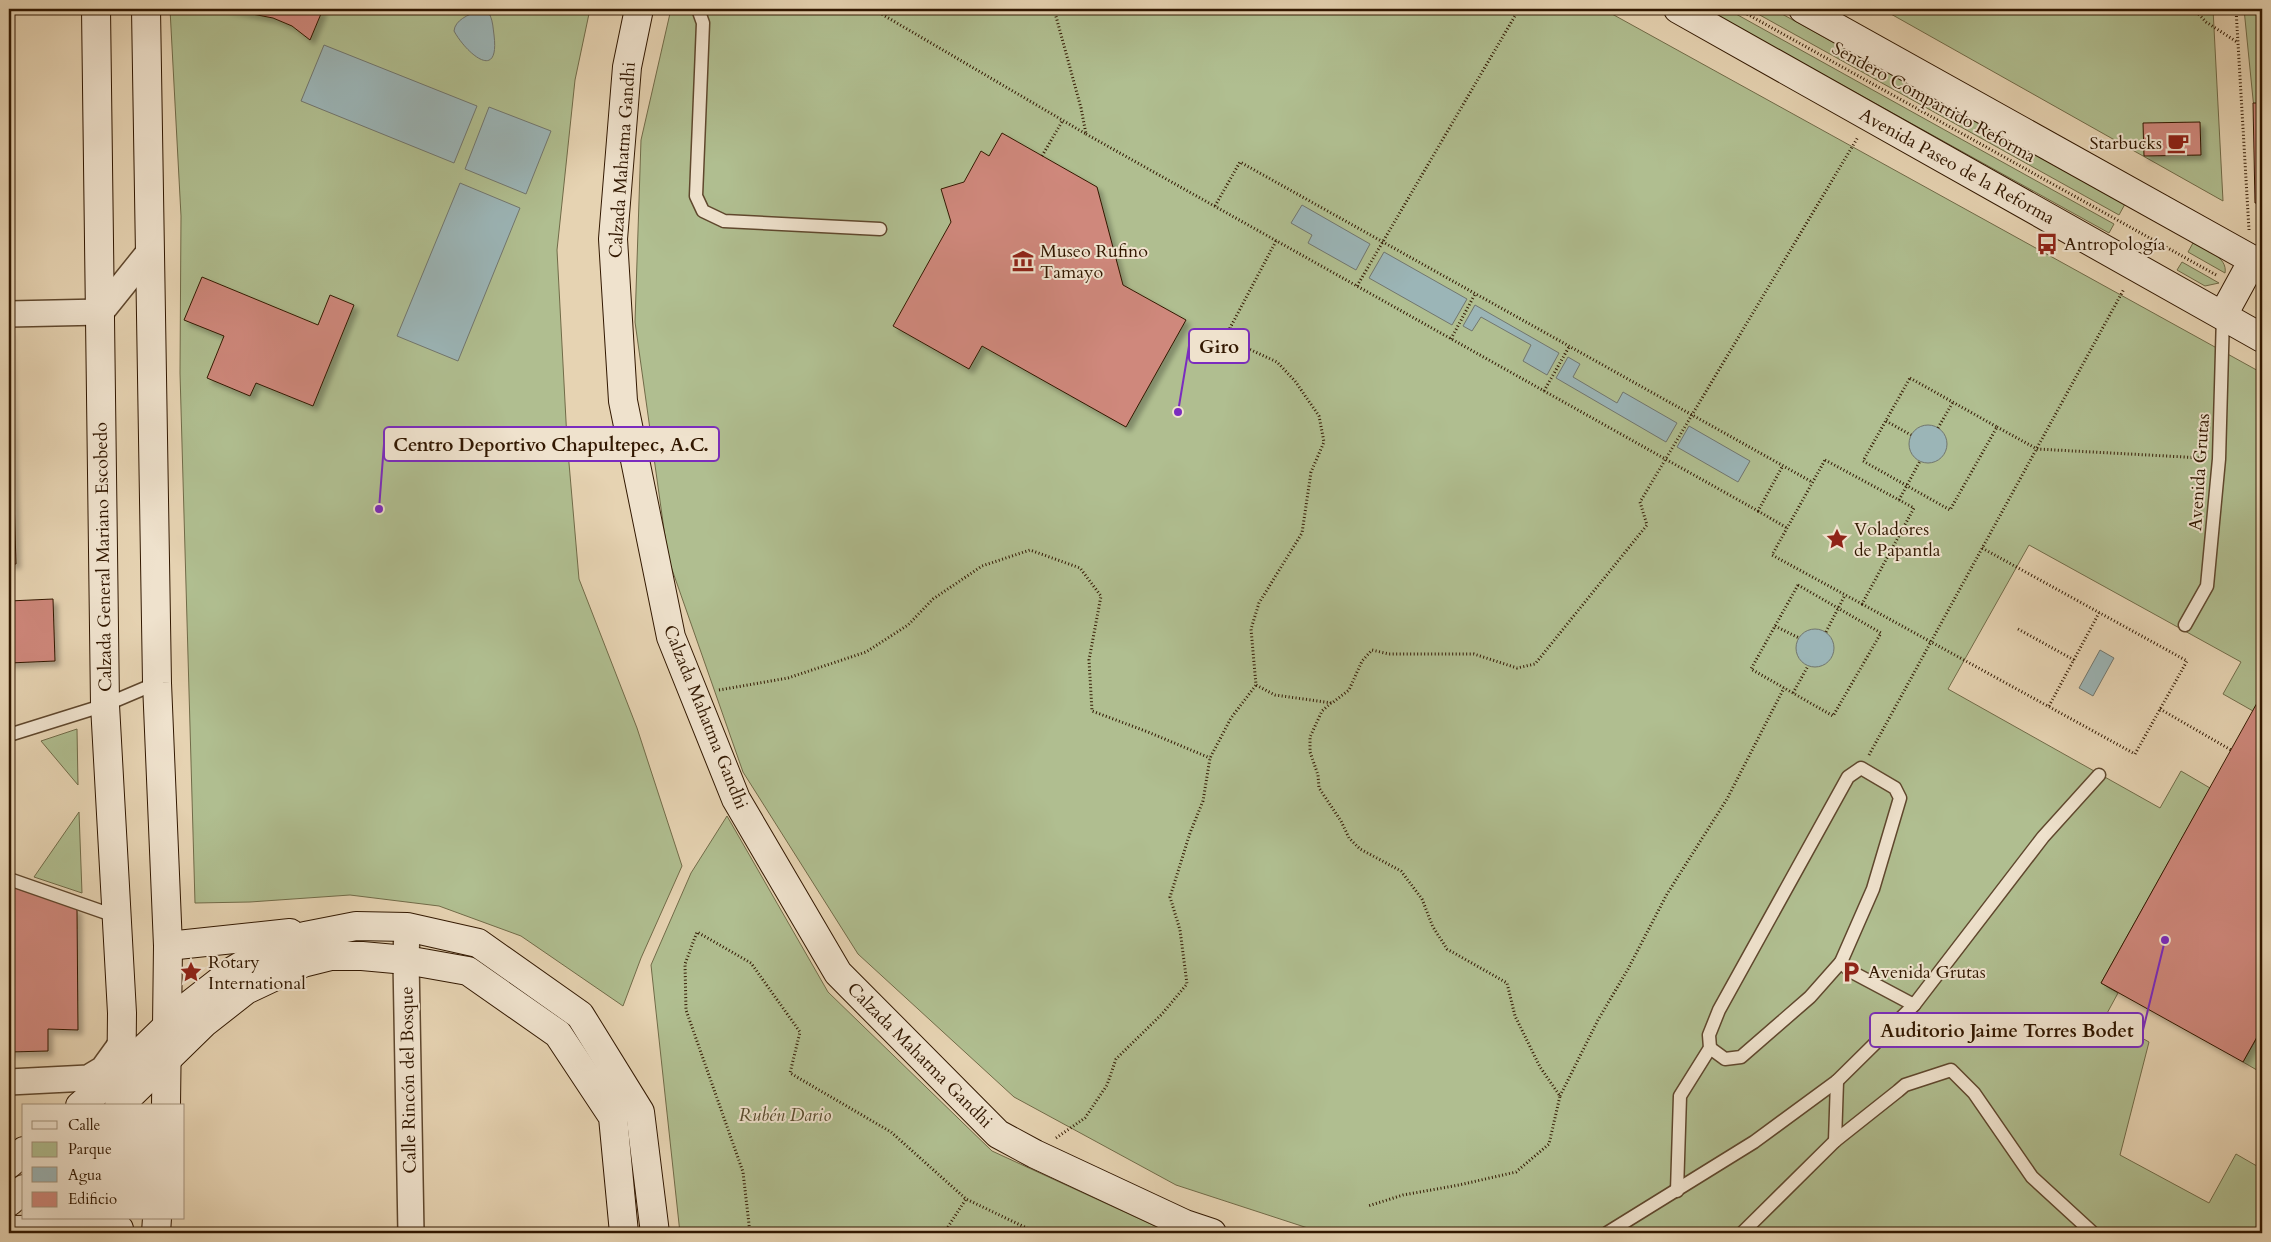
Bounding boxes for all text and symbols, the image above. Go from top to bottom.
street label: Sendero Compartido Reforma [1827,36,2040,169]
street label: Calzada Mahatma Gandhi [603,61,642,259]
street label: Avenida Paseo de la Reforma [1855,102,2059,231]
cafe icon: Starbucks [2165,130,2191,156]
place label: Starbucks [2090,131,2162,156]
bus stop icon: Antropología [2034,231,2060,257]
place label: Antropología [2064,232,2166,257]
place label: Museo Rufino Tamayo [1040,239,1148,285]
museum icon: Museo Rufino Tamayo [1010,248,1036,274]
callout: Giro [1189,329,1249,363]
text: Giro [1199,334,1239,360]
street label: Avenida Grutas [2183,412,2216,532]
street label: Calzada General Mariano Escobedo [89,422,118,692]
callout: Centro Deportivo Chapultepec, A.C. [384,427,719,461]
text: Centro Deportivo Chapultepec, A.C. [393,432,709,458]
place label: Voladores de Papantla [1854,517,1941,563]
place icon: Voladores de Papantla [1824,526,1850,552]
street label: Calzada Mahatma Gandhi [657,621,754,813]
place label: Rotary International [208,950,306,996]
place icon: Rotary International [178,959,204,985]
parking icon: Avenida Grutas [1838,959,1864,985]
place label: Avenida Grutas [1868,960,1986,985]
street label: Calzada Mahatma Gandhi [841,977,998,1134]
street label: Calle Rincón del Bosque [394,986,423,1174]
callout: Auditorio Jaime Torres Bodet [1870,1013,2143,1047]
text: Auditorio Jaime Torres Bodet [1880,1018,2134,1044]
park label: Rubén Dario [739,1103,831,1128]
legend [22,1104,185,1220]
text: Calle [68,1115,101,1135]
text: Parque [68,1139,112,1159]
text: Agua [68,1165,102,1185]
text: Edificio [68,1189,117,1209]

